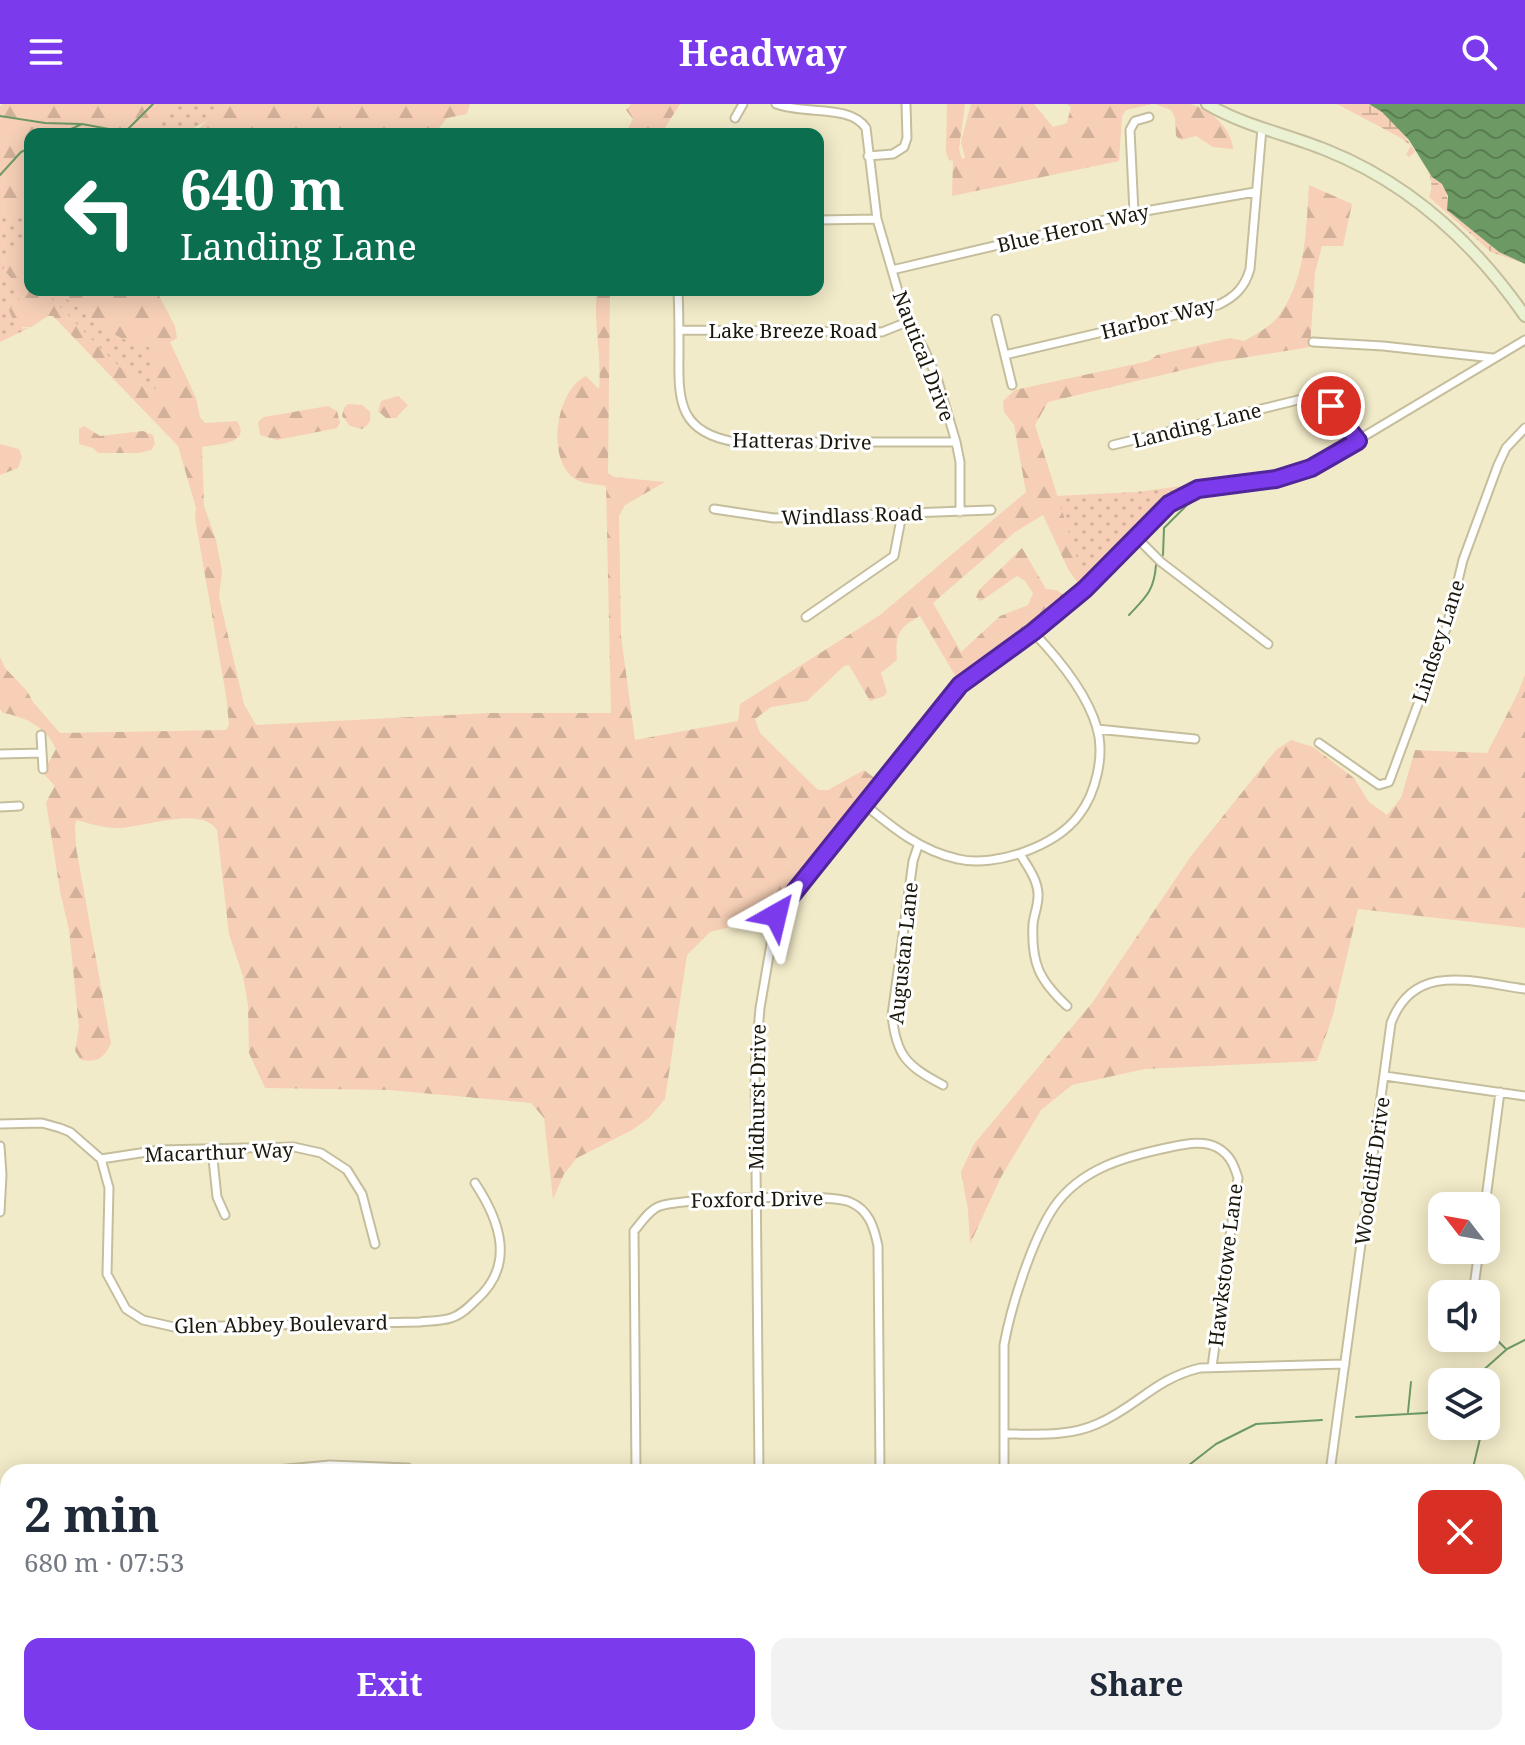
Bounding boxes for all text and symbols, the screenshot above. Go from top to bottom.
text: Headway [679,28,846,77]
icon: menu [24,30,68,74]
icon: search [1457,30,1501,74]
text: 640 m [180,150,345,226]
icon: left [48,160,152,264]
street label: Blue Heron Way [994,197,1152,259]
text: Landing Lane [180,222,417,271]
street label: Nautical Drive [887,287,961,425]
street label: Harbor Way [1098,291,1219,345]
street label: Lake Breeze Road [708,317,878,344]
pin [1297,372,1365,440]
icon: arrive [1309,384,1353,428]
street label: Landing Lane [1130,396,1264,454]
street label: Hatteras Drive [732,426,872,456]
street label: Windlass Road [781,499,923,531]
street label: Lindsey Lane [1405,576,1471,706]
position arrow [734,873,818,957]
street label: Augustan Lane [882,881,924,1025]
street label: Midhurst Drive [742,1024,772,1170]
street label: Woodcliff Drive [1348,1095,1396,1247]
street label: Macarthur Way [144,1136,295,1168]
street label: Hawkstowe Lane [1202,1182,1248,1348]
street label: Foxford Drive [690,1184,824,1214]
north arrow [1428,1192,1500,1264]
map controls [1428,1192,1500,1440]
button: sound [1428,1280,1500,1352]
street label: Glen Abbey Boulevard [174,1309,388,1339]
button: layers [1428,1368,1500,1440]
text: 2 min [24,1481,160,1546]
button: close [1418,1490,1502,1574]
text: 680 m · 07:53 [24,1544,185,1580]
button: Exit [24,1638,755,1730]
button: Share [771,1638,1502,1730]

